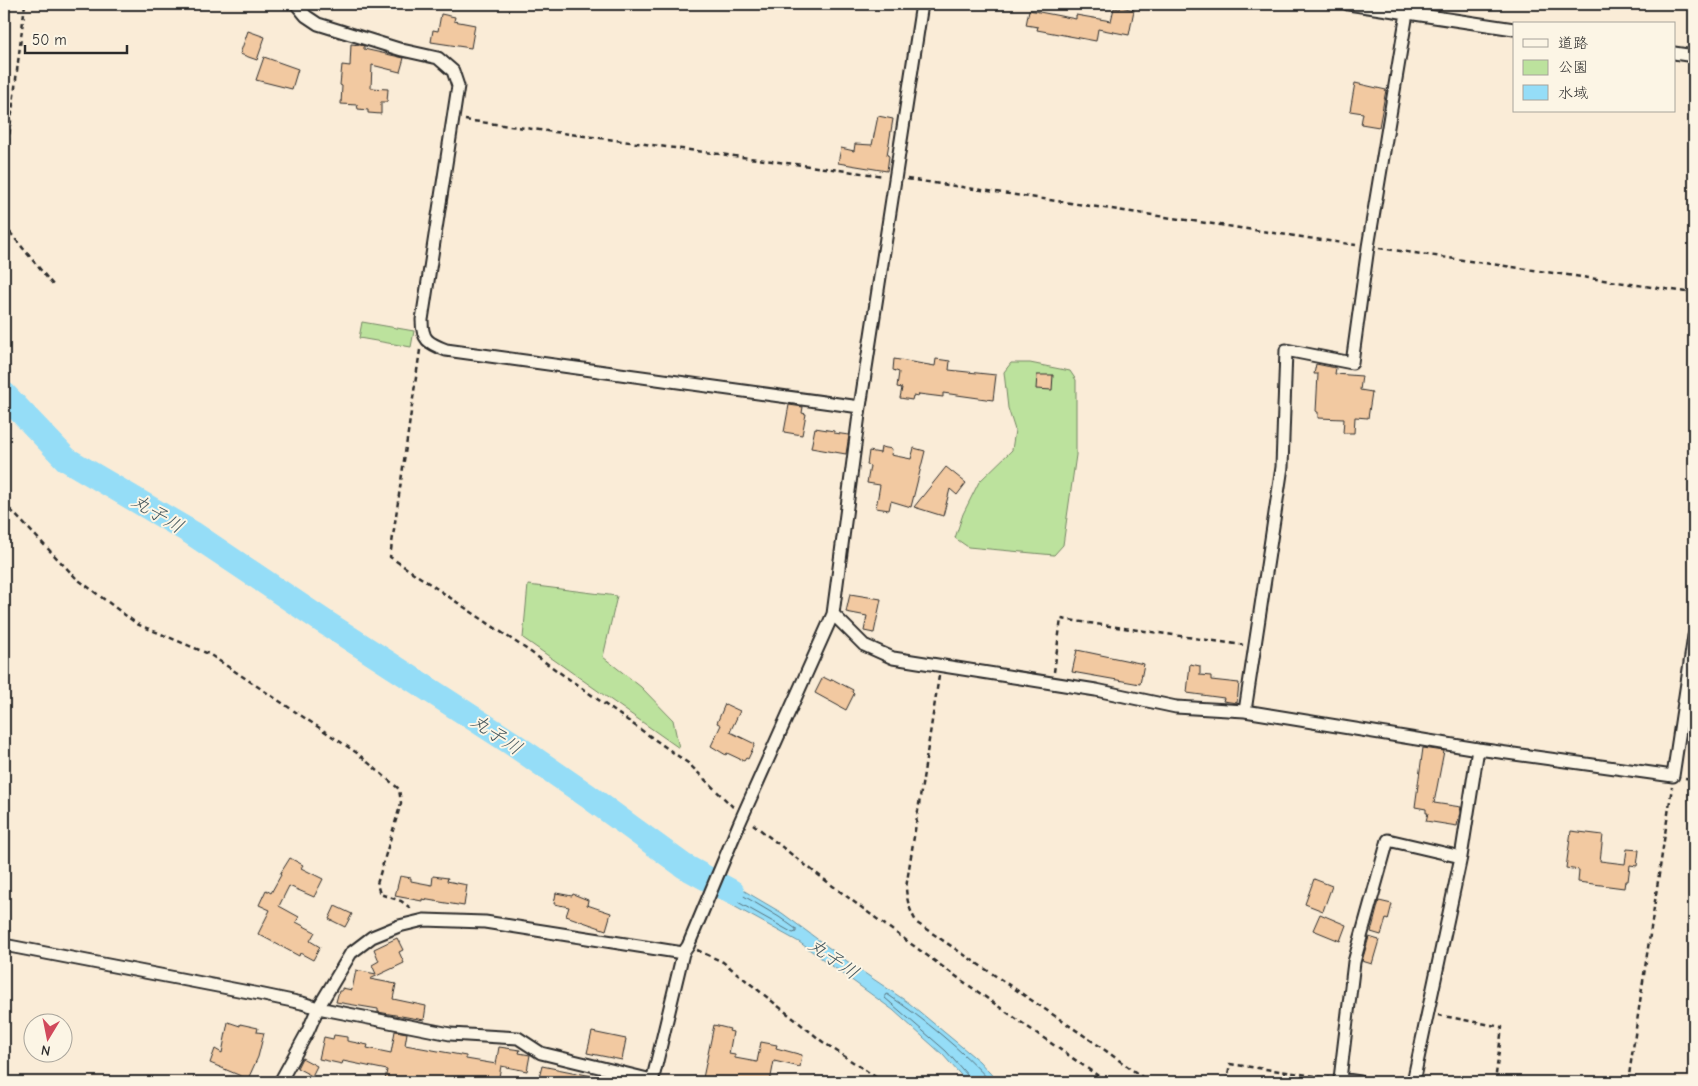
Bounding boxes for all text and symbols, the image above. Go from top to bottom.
scale bar [25,22,128,54]
legend [1513,22,1676,112]
text: 50 m [32,31,67,49]
text: 道路 [1558,34,1588,52]
text: 公園 [1558,58,1588,76]
text: 水域 [1558,84,1588,102]
water label: 丸子川 [127,490,188,538]
water label: 丸子川 [467,710,526,760]
water label: 丸子川 [804,933,863,984]
north arrow [22,1014,72,1064]
text: N [40,1041,52,1059]

